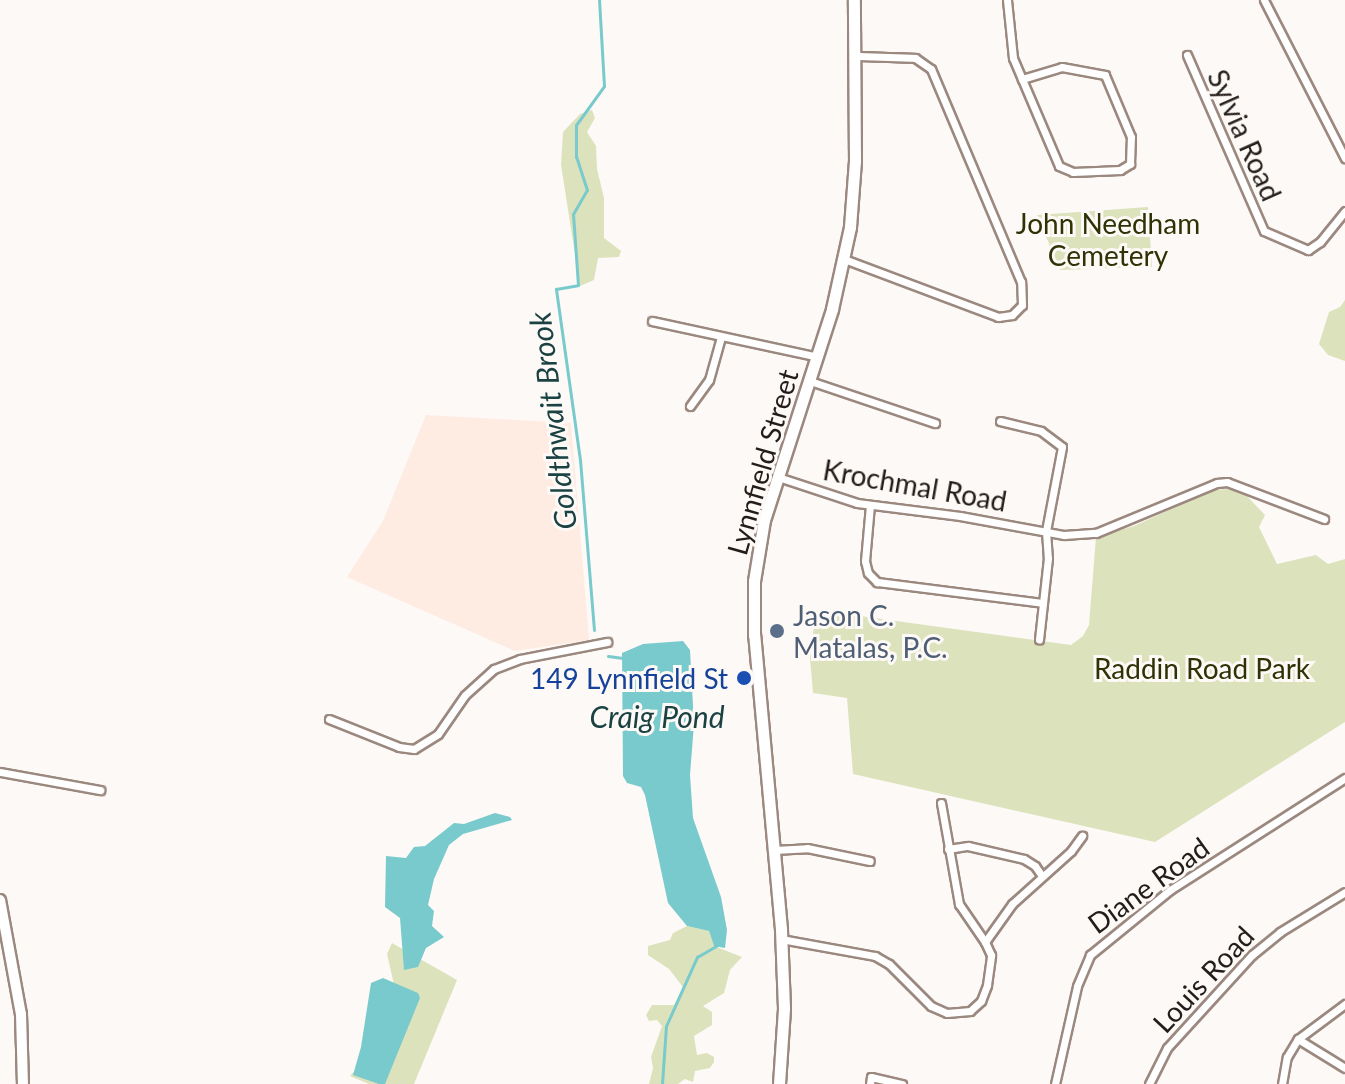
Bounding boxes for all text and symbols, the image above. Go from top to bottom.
street label: Sylvia Road [1201,64,1289,206]
park label: John Needham Cemetery [1016,206,1200,272]
water label: Goldthwait Brook [521,310,583,532]
street label: Lynnfield Street [719,365,805,559]
street label: Krochmal Road [821,452,1009,518]
place label: Jason C. Matalas, P.C. [793,598,948,664]
marker: Jason C. Matalas, P.C. [768,622,786,640]
park label: Raddin Road Park [1094,651,1310,685]
place label: 149 Lynnfield St [530,661,728,695]
marker: 149 Lynnfield St [735,669,753,687]
water label: Craig Pond [589,698,725,734]
street label: Diane Road [1081,830,1215,940]
street label: Louis Road [1145,919,1261,1039]

